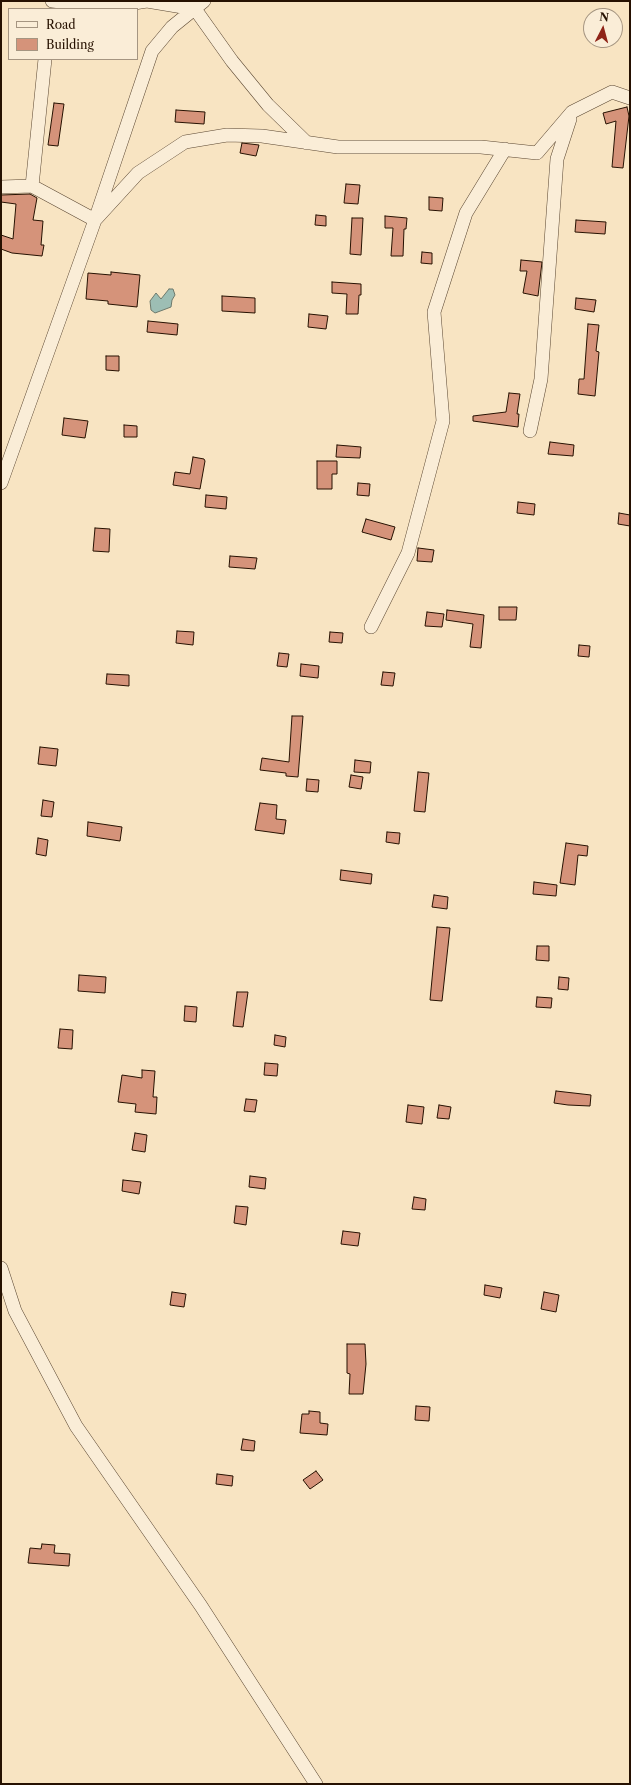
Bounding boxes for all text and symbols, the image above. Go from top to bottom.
legend [8,8,138,60]
north arrow [583,8,623,48]
text: N [599,10,610,25]
text: Road [46,17,76,32]
text: Building [46,37,94,52]

